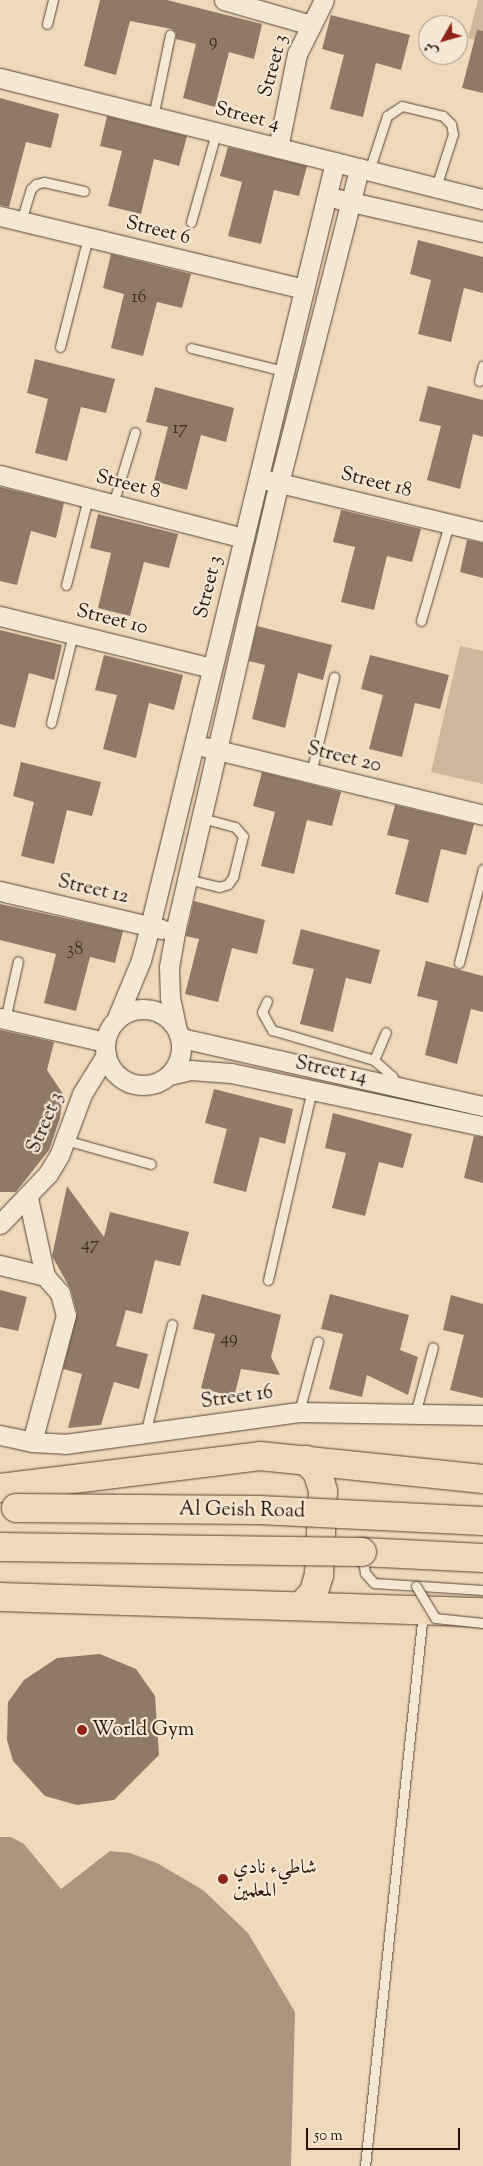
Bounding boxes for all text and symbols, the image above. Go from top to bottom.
north arrow [418,15,468,65]
house number: 9 [209,31,217,53]
street label: Street 3 [254,32,294,100]
text: ش [420,37,444,60]
street label: Street 4 [212,97,282,137]
street label: Street 6 [123,211,193,251]
house number: 16 [131,287,147,309]
house number: 17 [172,418,188,440]
street label: Street 18 [338,463,414,503]
street label: Street 8 [93,465,163,505]
street label: Street 3 [190,553,228,621]
street label: Street 10 [74,600,150,640]
street label: Street 20 [304,737,384,779]
street label: Street 12 [55,870,131,910]
house number: 38 [67,939,83,961]
street label: Street 14 [293,1052,369,1090]
street label: Street 3 [22,1089,70,1157]
house number: 47 [81,1234,99,1256]
house number: 49 [220,1328,238,1350]
street label: Street 16 [199,1381,275,1415]
street label: Al Geish Road [179,1498,305,1524]
place label: World Gym [92,1718,194,1742]
marker: World Gym [76,1724,88,1736]
place label: شاطيء نادي المعلمين [233,1856,317,1903]
marker: شاطيء نادي المعلمين [217,1873,229,1885]
scale bar [308,2118,462,2150]
text: 50 m [314,2126,343,2147]

